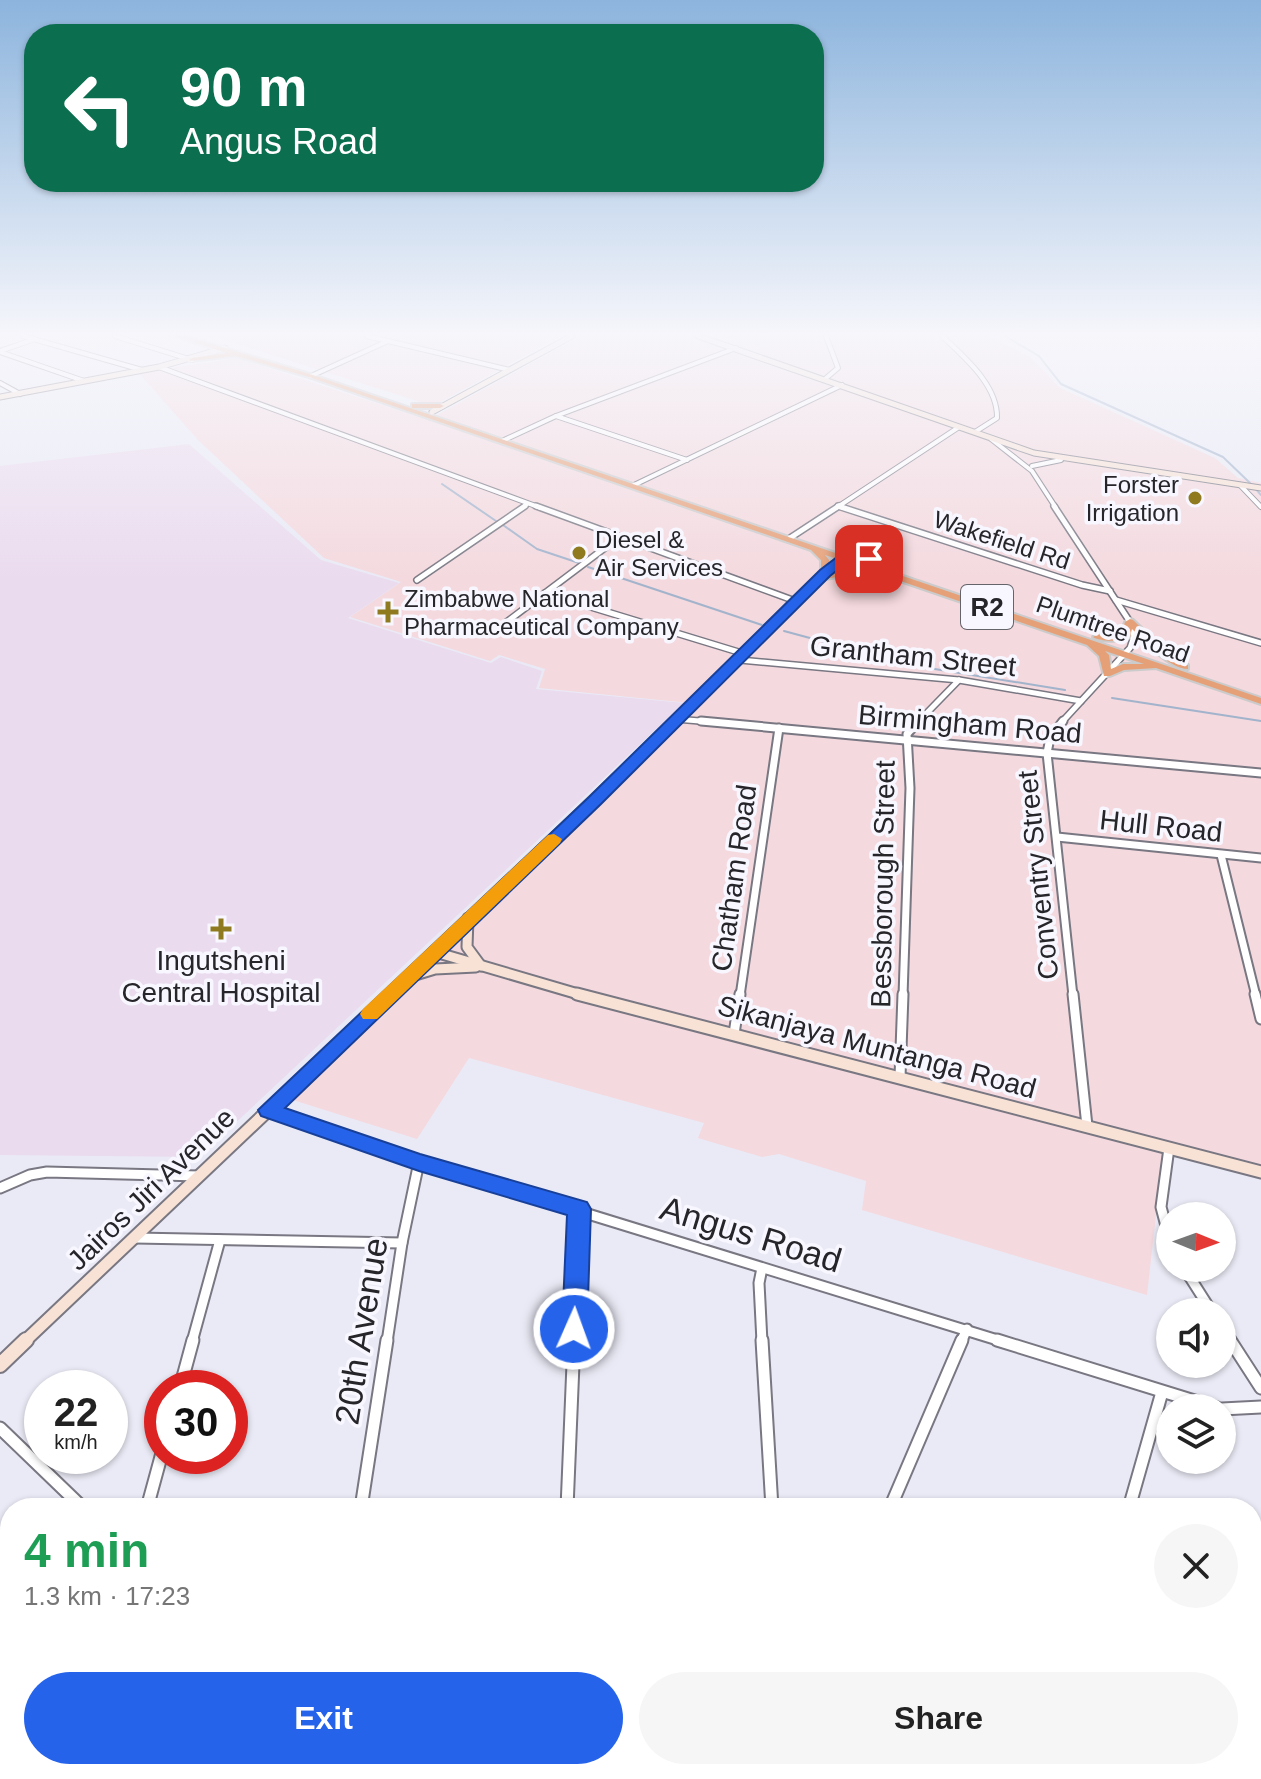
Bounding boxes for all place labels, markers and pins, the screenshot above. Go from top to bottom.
place label: Forster Irrigation [1086,471,1179,526]
marker: Forster Irrigation [1186,489,1204,507]
pin [835,525,903,593]
place label: Diesel & Air Services [595,526,723,581]
marker: Diesel & Air Services [570,544,588,562]
place label: Zimbabwe National Pharmaceutical Company [404,585,679,640]
marker: Zimbabwe National Pharmaceutical Company [379,603,397,621]
marker: Ingutsheni Central Hospital [210,918,232,940]
place label: Ingutsheni Central Hospital [121,945,321,1008]

